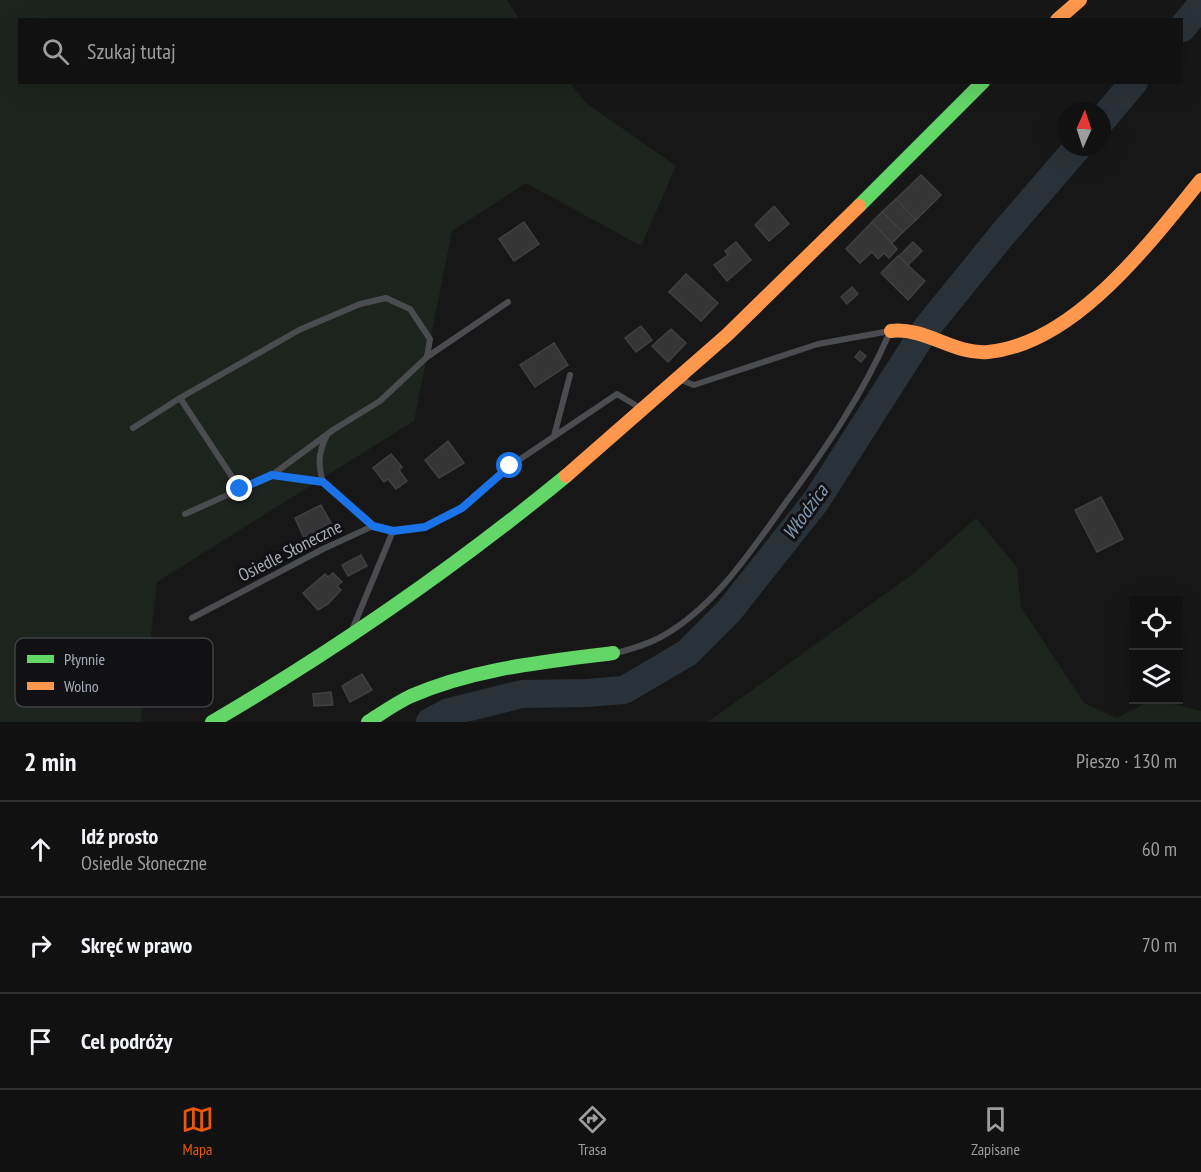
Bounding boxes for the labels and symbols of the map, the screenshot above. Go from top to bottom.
north arrow [1057,102,1111,156]
route start [496,452,522,478]
route end [226,475,252,501]
water label: Włodzica [776,478,834,545]
street label: Osiedle Słoneczne [234,515,346,587]
legend [15,638,213,707]
text: Płynnie [64,649,105,669]
text: Wolno [64,676,99,696]

